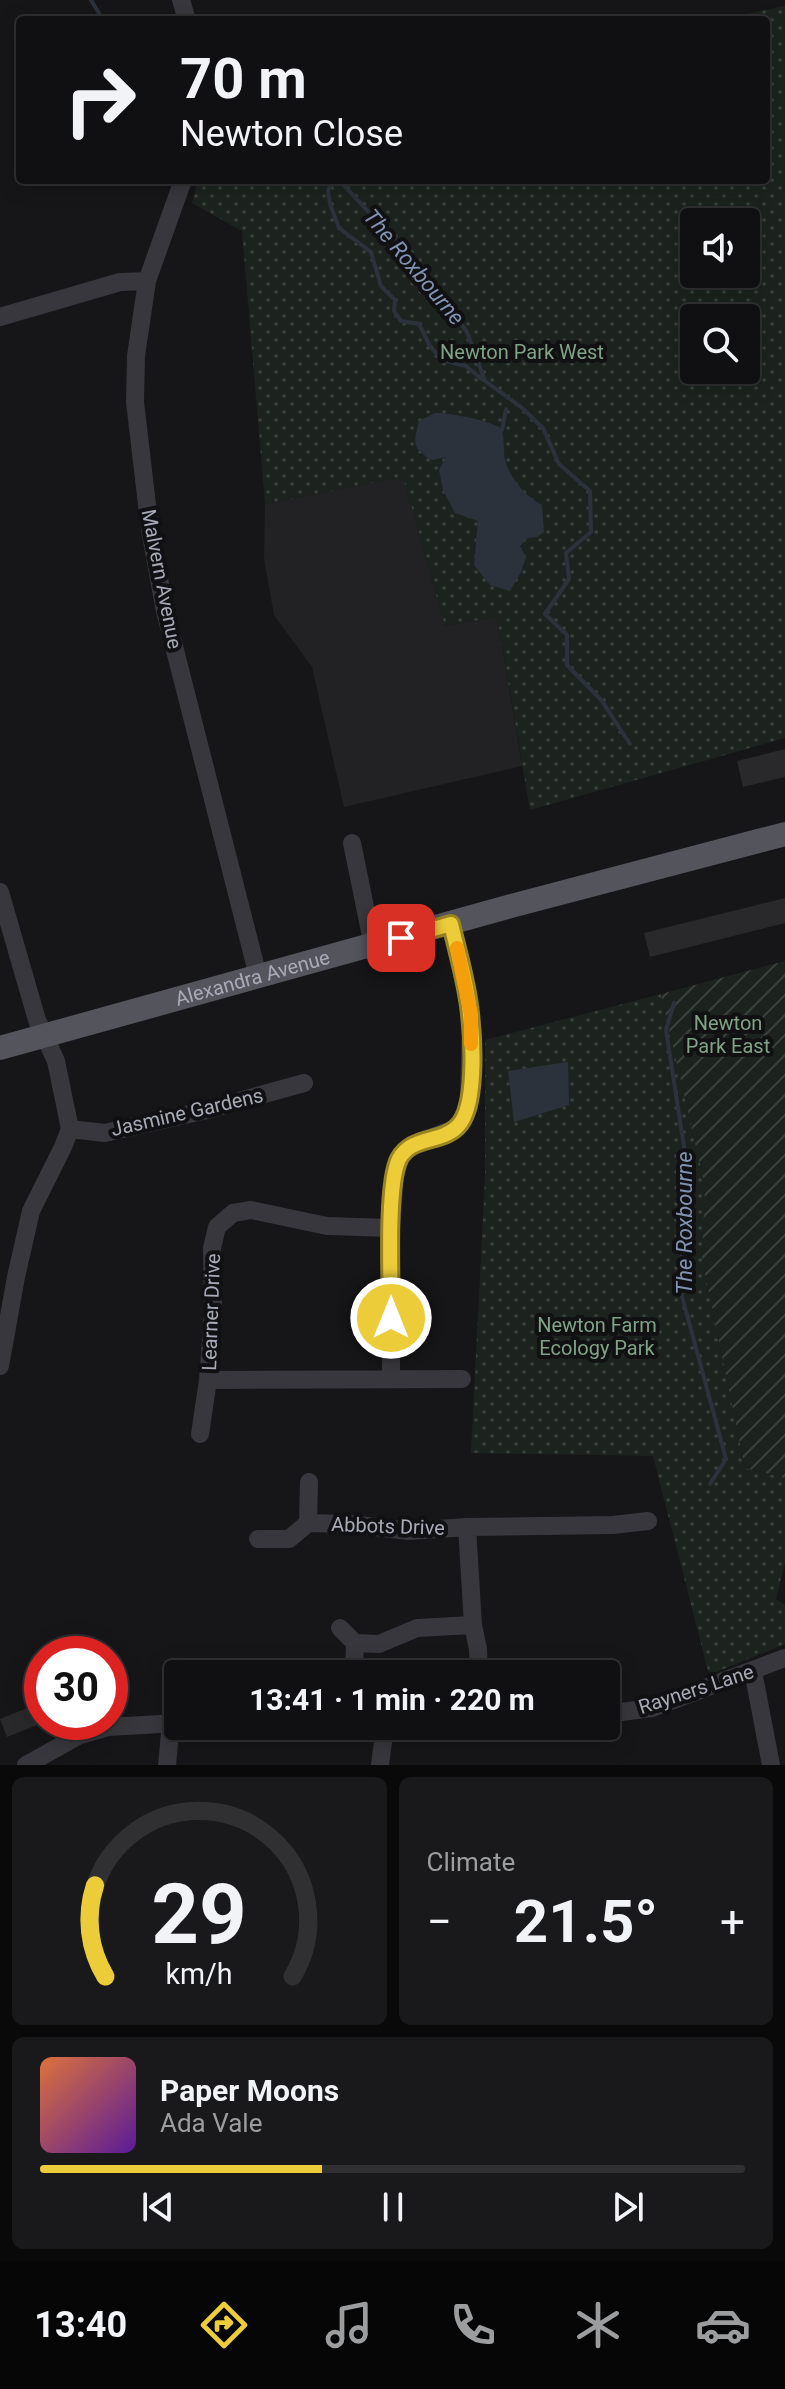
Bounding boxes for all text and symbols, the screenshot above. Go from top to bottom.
text: 70 m [180,46,307,112]
icon: right [48,48,152,152]
text: Newton Close [180,113,403,155]
water label: The Roxbourne [358,204,470,330]
map controls [680,208,760,384]
button: sound [680,208,760,288]
button: search [680,304,760,384]
park label: Newton Park West [440,340,604,364]
street label: Malvern Avenue [137,507,187,651]
pin [367,904,435,972]
icon: arrive [379,916,423,960]
street label: Alexandra Avenue [172,945,332,1011]
park label: Newton Park East [686,1011,770,1058]
street label: Jasmine Gardens [108,1083,266,1141]
water label: The Roxbourne [672,1151,697,1295]
street label: Learner Drive [197,1253,225,1371]
position arrow [349,1276,433,1360]
park label: Newton Farm Ecology Park [537,1313,657,1360]
street label: Abbots Drive [331,1512,445,1540]
speed limit sign: 30 [24,1636,128,1740]
street label: Rayners Lane [635,1659,757,1719]
text: 13:41 · 1 min · 220 m [249,1682,535,1717]
text: Climate [427,1847,515,1877]
text: 29 [152,1866,247,1963]
text: 21.5° [514,1886,658,1957]
text: − [427,1896,452,1948]
text: + [720,1896,745,1948]
text: km/h [166,1957,233,1991]
text: Paper Moons [160,2073,339,2108]
text: Ada Vale [160,2108,262,2138]
icon: previous [136,2185,180,2229]
icon: pause [371,2185,415,2229]
icon: next [606,2185,650,2229]
icon: directions [196,2297,252,2353]
icon: music [321,2297,377,2353]
icon: phone [445,2297,501,2353]
icon: climate [570,2297,626,2353]
icon: car [695,2297,751,2353]
text: 13:40 [34,2304,127,2346]

